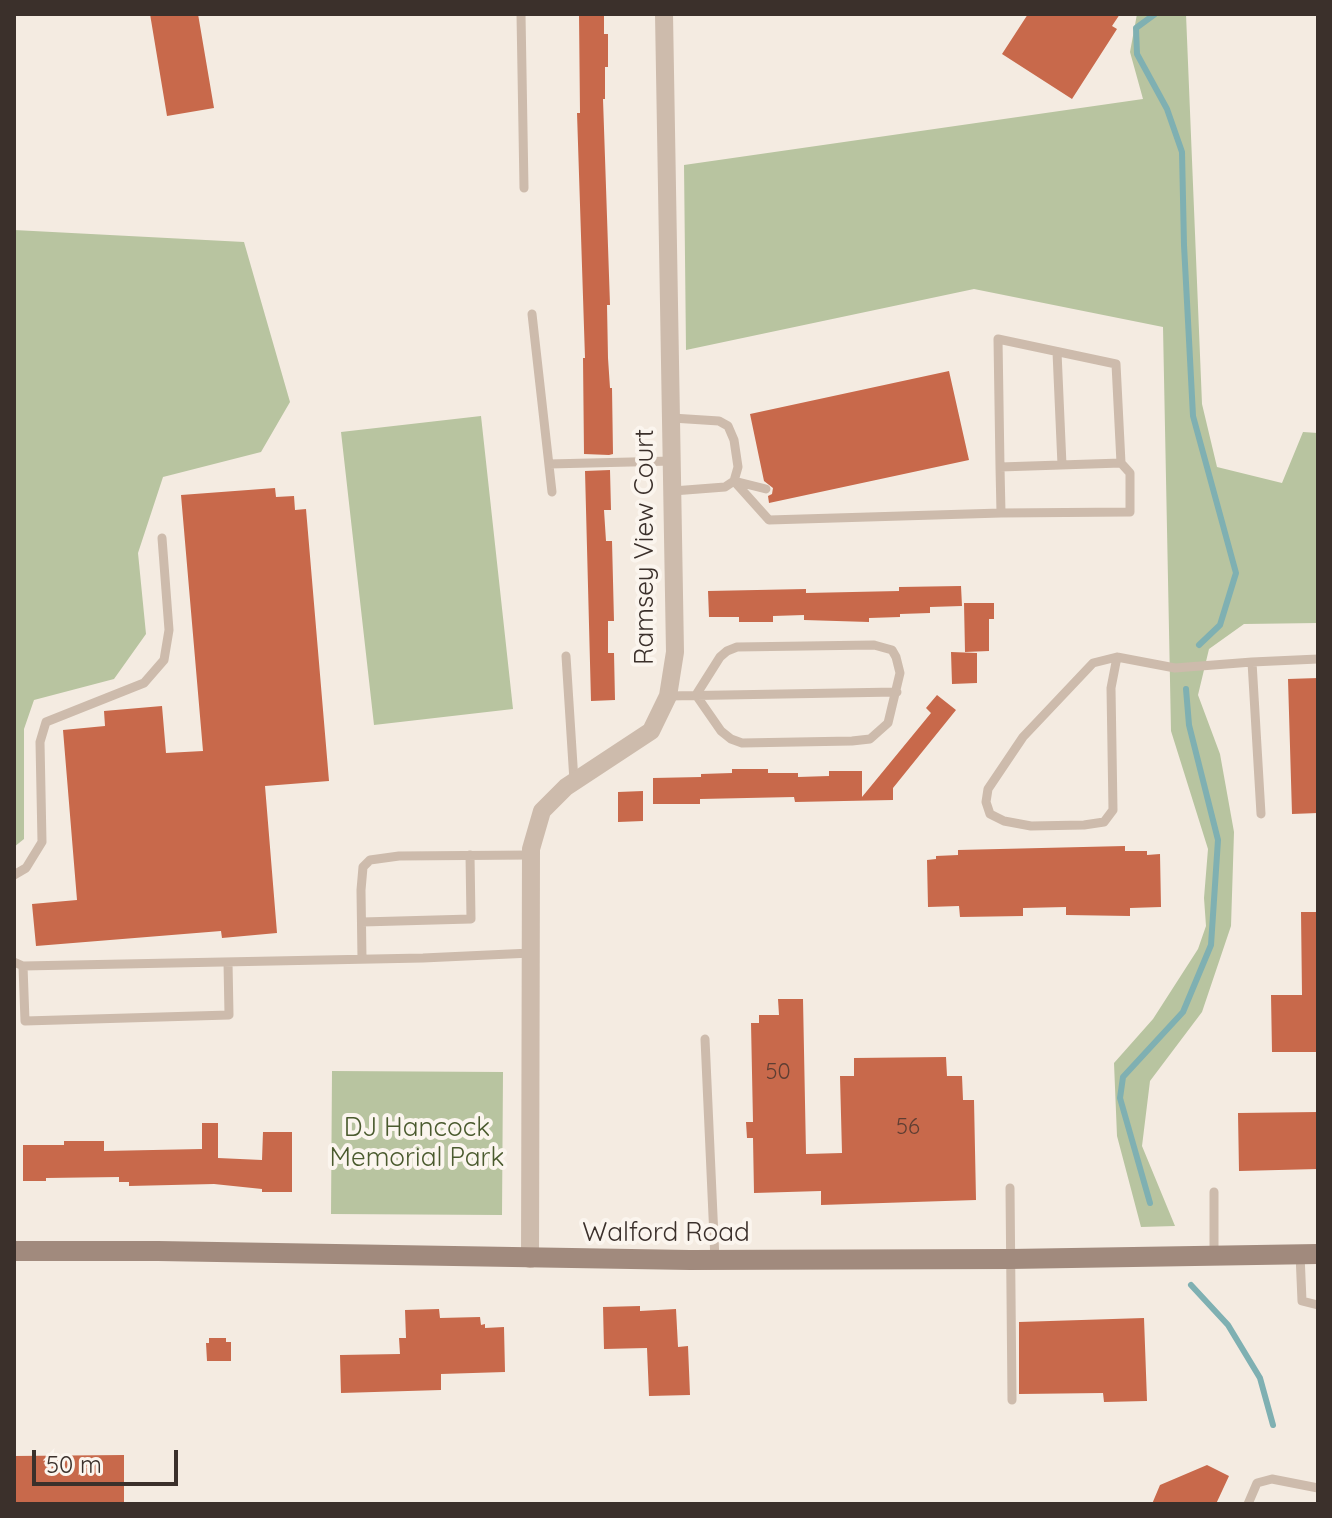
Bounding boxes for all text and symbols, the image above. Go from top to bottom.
street label: Ramsey View Court [629,429,661,665]
house number: 50 [765,1059,791,1085]
park label: DJ Hancock Memorial Park [329,1112,505,1174]
house number: 56 [896,1114,920,1140]
street label: Walford Road [582,1217,750,1249]
scale bar [36,1434,182,1484]
text: 50 m [46,1449,102,1479]

